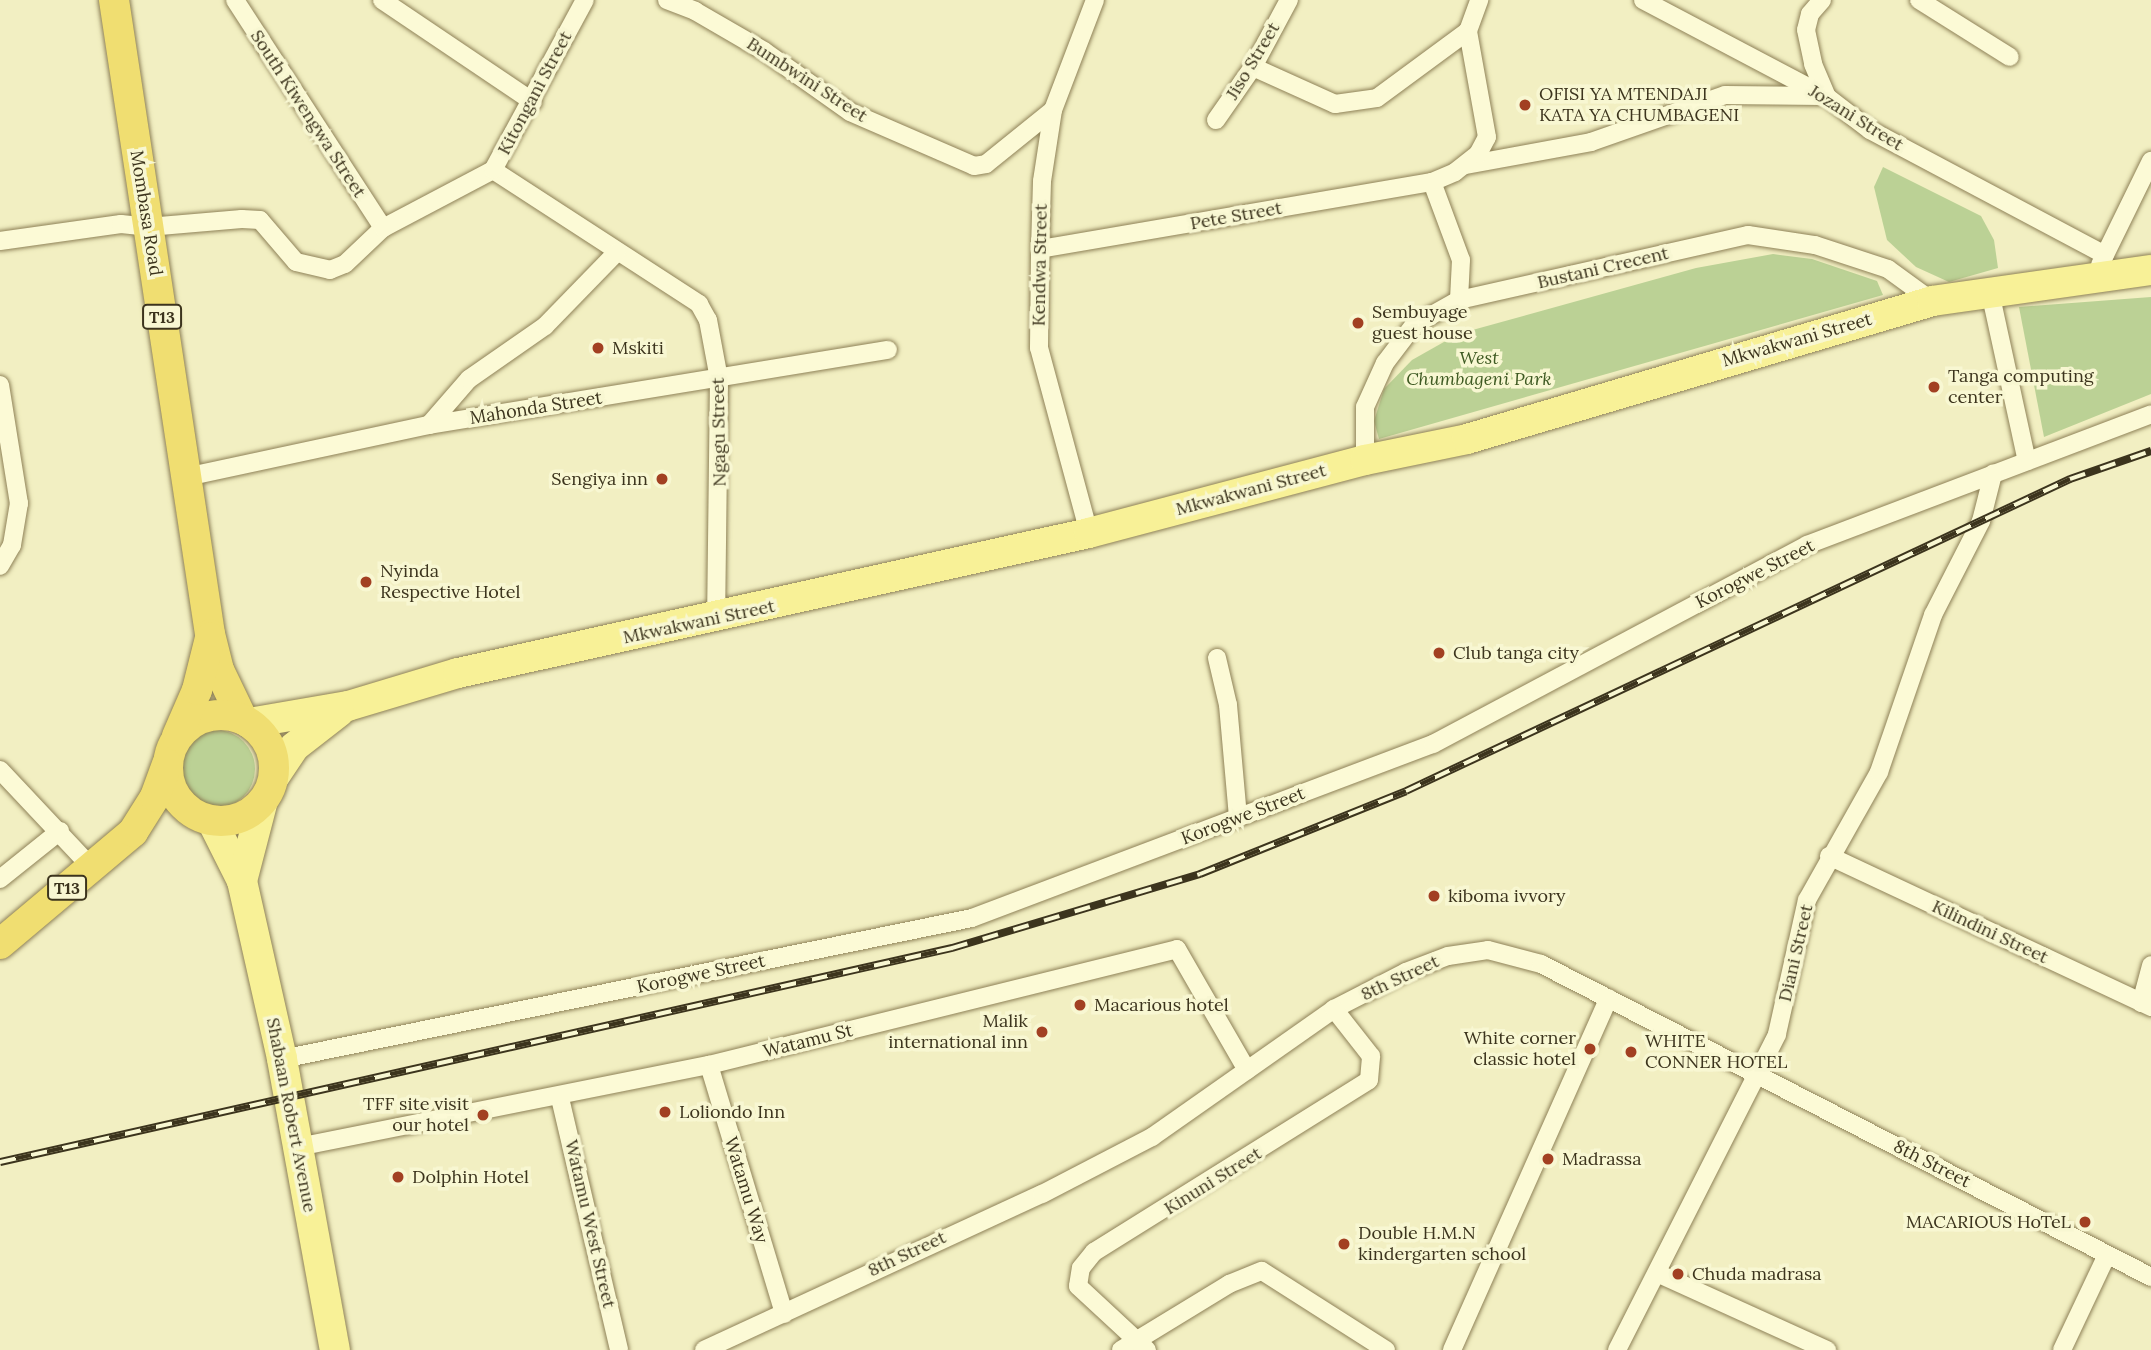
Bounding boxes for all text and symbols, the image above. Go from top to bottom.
street label: Jiso Street [1221,18,1285,104]
street label: South Kiwengwa Street [246,26,370,202]
street label: Kitongani Street [493,27,577,159]
street label: Bumbwini Street [743,33,871,127]
street label: Jozani Street [1805,80,1907,156]
place label: OFISI YA MTENDAJI KATA YA CHUMBAGENI [1539,84,1739,126]
marker: OFISI YA MTENDAJI KATA YA CHUMBAGENI [1517,97,1533,113]
street label: Mombasa Road [125,149,167,277]
street label: Pete Street [1188,197,1284,235]
street label: Kendwa Street [1028,203,1052,327]
street label: Bustani Crecent [1535,242,1671,294]
place label: Sembuyage guest house [1372,302,1473,344]
road number: T13 [141,304,183,330]
street label: Mkwakwani Street [1720,308,1874,372]
marker: Sembuyage guest house [1350,315,1366,331]
place label: Mskiti [612,337,664,359]
marker: Mskiti [590,340,606,356]
park label: West Chumbageni Park [1406,348,1552,390]
place label: Tanga computing center [1948,366,2094,408]
street label: Ngagu Street [707,377,731,487]
marker: Tanga computing center [1926,379,1942,395]
street label: Mahonda Street [468,387,604,429]
street label: Mkwakwani Street [1174,460,1328,520]
place label: Sengiya inn [551,468,648,490]
marker: Sengiya inn [654,471,670,487]
street label: Korogwe Street [1692,535,1818,613]
place label: Nyinda Respective Hotel [380,561,520,604]
marker: Nyinda Respective Hotel [358,574,374,590]
street label: Mkwakwani Street [621,595,777,649]
place label: Club tanga city [1453,642,1579,664]
marker: Club tanga city [1431,645,1447,661]
street label: Korogwe Street [1178,783,1308,849]
road number: T13 [46,876,88,900]
place label: kiboma ivvory [1448,885,1566,907]
marker: kiboma ivvory [1426,888,1442,904]
street label: Kilindini Street [1928,896,2052,968]
street label: Diani Street [1774,902,1818,1004]
street label: Korogwe Street [635,950,767,998]
street label: 8th Street [1358,951,1442,1005]
place label: Macarious hotel [1094,994,1229,1016]
marker: Macarious hotel [1072,997,1088,1013]
place label: Malik international inn [888,1011,1028,1054]
street label: Shabaan Robert Avenue [262,1016,320,1214]
street label: Watamu St [761,1019,855,1063]
marker: Malik international inn [1034,1024,1050,1040]
place label: White corner classic hotel [1464,1028,1576,1070]
place label: WHITE CONNER HOTEL [1645,1031,1787,1074]
marker: White corner classic hotel [1582,1041,1598,1057]
marker: WHITE CONNER HOTEL [1623,1044,1639,1060]
place label: TFF site visit our hotel [363,1094,469,1136]
place label: Loliondo Inn [679,1101,785,1123]
marker: Loliondo Inn [657,1104,673,1120]
marker: TFF site visit our hotel [475,1107,491,1123]
street label: Watamu Way [720,1134,772,1246]
street label: 8th Street [1890,1135,1974,1193]
street label: Watamu West Street [560,1138,620,1310]
street label: Kinuni Street [1160,1142,1266,1220]
place label: Madrassa [1562,1148,1641,1170]
marker: Madrassa [1540,1151,1556,1167]
place label: Dolphin Hotel [412,1166,529,1188]
marker: Dolphin Hotel [390,1169,406,1185]
place label: MACARIOUS HoTeL [1906,1211,2071,1233]
marker: MACARIOUS HoTeL [2077,1214,2093,1230]
place label: Double H.M.N kindergarten school [1358,1223,1526,1266]
street label: 8th Street [865,1227,949,1281]
marker: Double H.M.N kindergarten school [1336,1236,1352,1252]
place label: Chuda madrasa [1692,1263,1822,1285]
marker: Chuda madrasa [1670,1266,1686,1282]

